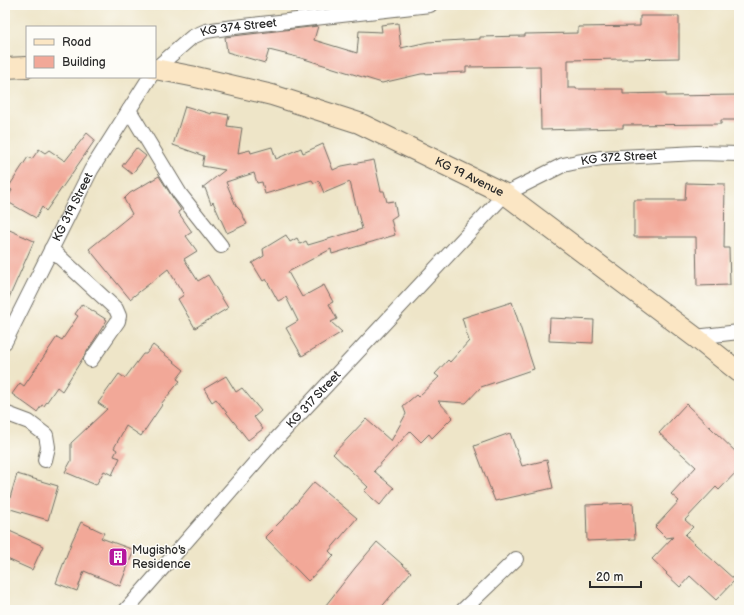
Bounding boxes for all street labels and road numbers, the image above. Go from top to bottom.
street label: KG 374 Street [198,15,278,40]
street label: KG 372 Street [580,148,657,169]
street label: KG 19 Avenue [432,154,506,200]
street label: KG 319 Street [49,170,96,244]
street label: KG 317 Street [283,367,344,431]

